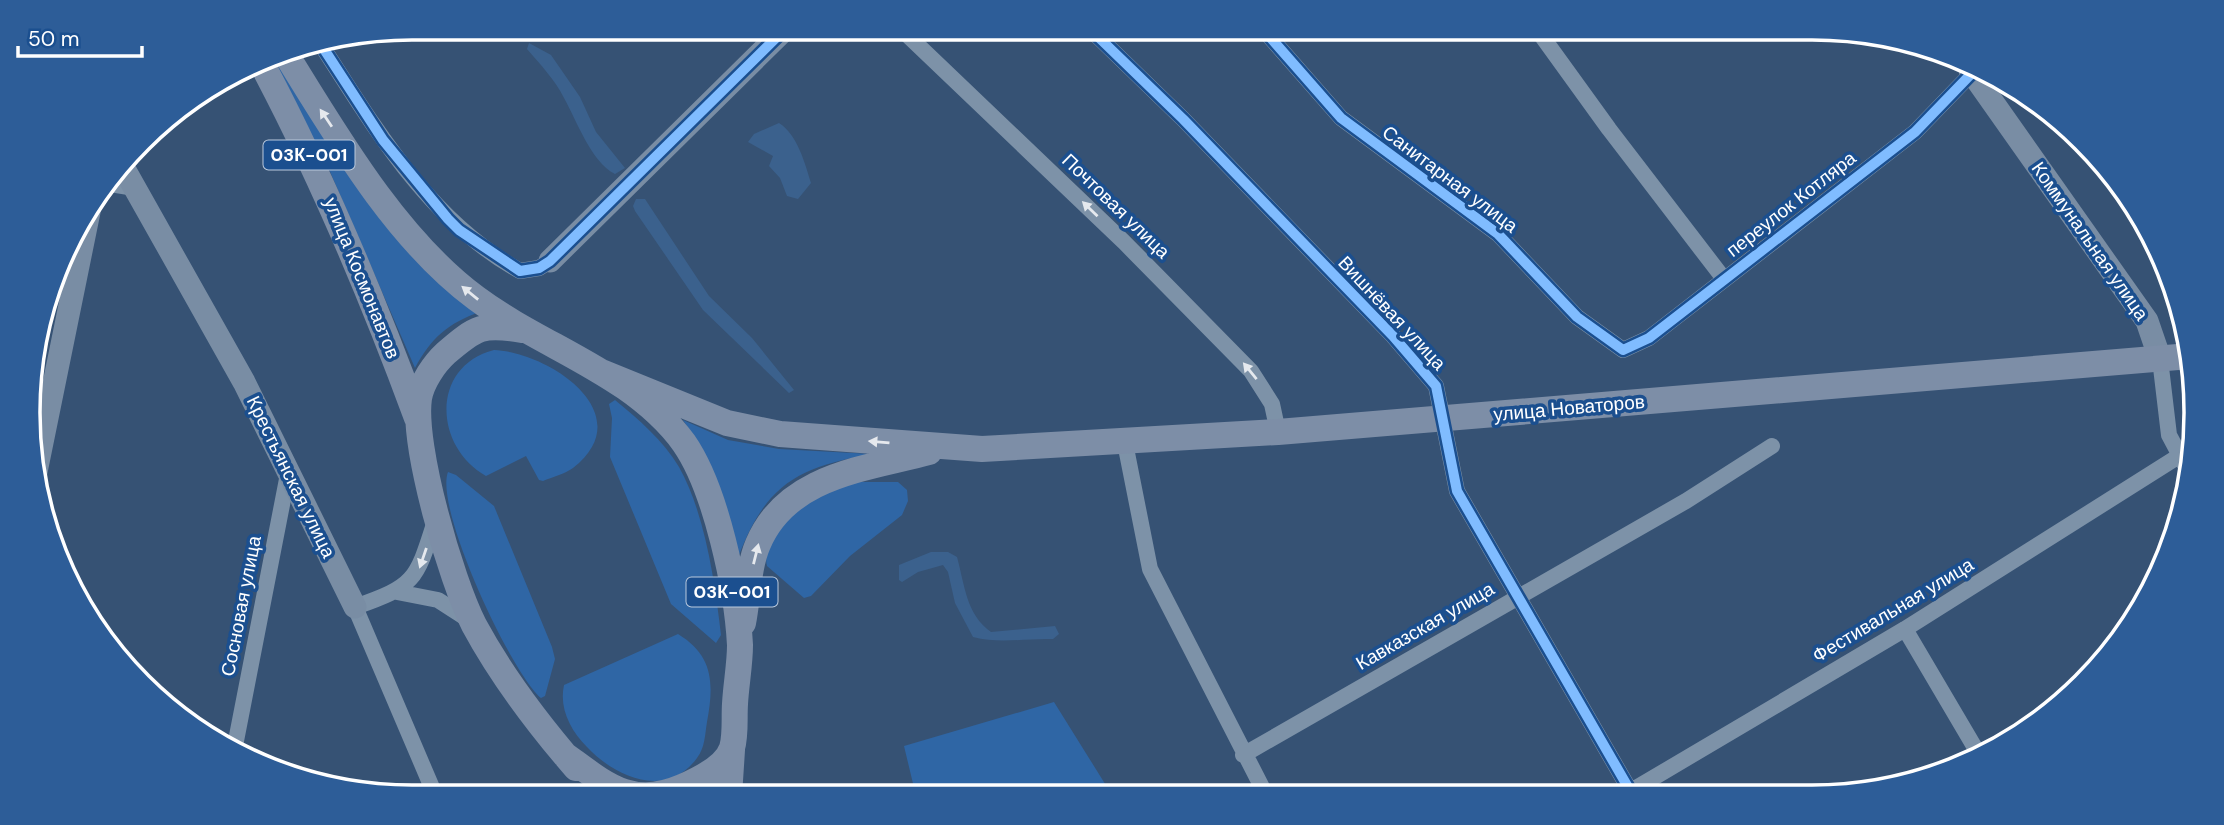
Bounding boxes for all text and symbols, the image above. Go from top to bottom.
scale bar [18,14,142,58]
text: 50 m [28,25,79,53]
one-way arrow [320,108,333,128]
street label: Санитарная улица [1377,120,1523,239]
road number: 03К-001 [264,140,354,170]
street label: переулок Котляра [1721,145,1861,263]
street label: Почтовая улица [1057,148,1176,264]
street label: Коммунальная улица [2026,157,2154,326]
street label: улица Космонавтов [318,194,406,362]
one-way arrow [1082,202,1099,218]
street label: Вишнёвая улица [1333,250,1452,376]
one-way arrow [462,286,479,301]
one-way arrow [1242,363,1257,381]
street label: улица Новаторов [1492,389,1646,427]
street label: Крестьянская улица [241,392,341,563]
one-way arrow [868,436,890,447]
street label: Сосновая улица [215,533,267,679]
one-way arrow [751,543,762,565]
one-way arrow [417,547,428,568]
street label: Фестивальная улица [1808,552,1979,668]
street label: Кавказская улица [1351,576,1499,676]
road number: 03К-001 [686,578,778,606]

